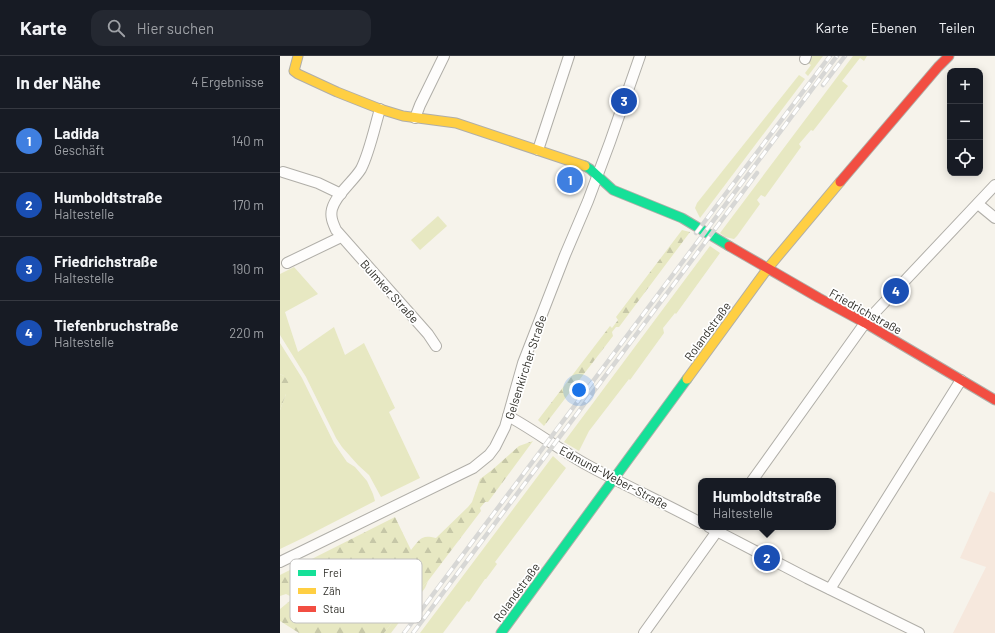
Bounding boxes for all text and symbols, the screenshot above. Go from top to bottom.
search box [91,10,371,46]
text: Karte [20,16,67,39]
icon: search [105,17,127,39]
text: Hier suchen [137,19,214,37]
text: Karte [815,19,849,36]
text: Ebenen [871,19,917,36]
text: Teilen [939,19,975,36]
map controls [947,68,983,176]
button: + [947,68,983,104]
text: In der Nähe [16,72,101,92]
text: 4 Ergebnisse [191,74,264,90]
pin: 3 [611,86,637,116]
button: − [947,104,983,140]
text: Ladida [54,124,99,142]
text: 1 [27,133,31,149]
text: 140 m [232,133,264,149]
button: locate [947,140,983,176]
text: Geschäft [54,142,105,158]
pin: 1 [557,165,583,195]
text: Humboldtstraße [54,188,162,206]
text: 2 [25,197,33,213]
text: 170 m [233,197,264,213]
text: Haltestelle [54,206,114,222]
text: Friedrichstraße [54,252,158,270]
street label: Bulmker Straße [358,256,422,326]
text: 3 [25,261,33,277]
text: 190 m [232,261,264,277]
text: Haltestelle [54,270,114,286]
pin: 4 [883,276,909,306]
street label: Friedrichstraße [827,285,905,337]
street label: Rolandstraße [681,299,733,363]
street label: Gelsenkircher Straße [501,313,549,421]
text: Tiefenbruchstraße [54,316,179,334]
text: 4 [25,325,33,341]
text: 220 m [229,325,264,341]
text: Haltestelle [54,334,114,350]
your location [569,380,589,400]
street label: Edmund-Weber-Straße [557,442,671,512]
popup [698,478,836,530]
text: Humboldtstraße [713,487,821,505]
text: Haltestelle [713,505,773,521]
pin: 2 [754,543,780,573]
legend [290,559,422,623]
street label: Rolandstraße [490,560,542,624]
text: Frei [323,566,342,579]
text: Zäh [323,584,341,597]
text: Stau [323,602,345,615]

